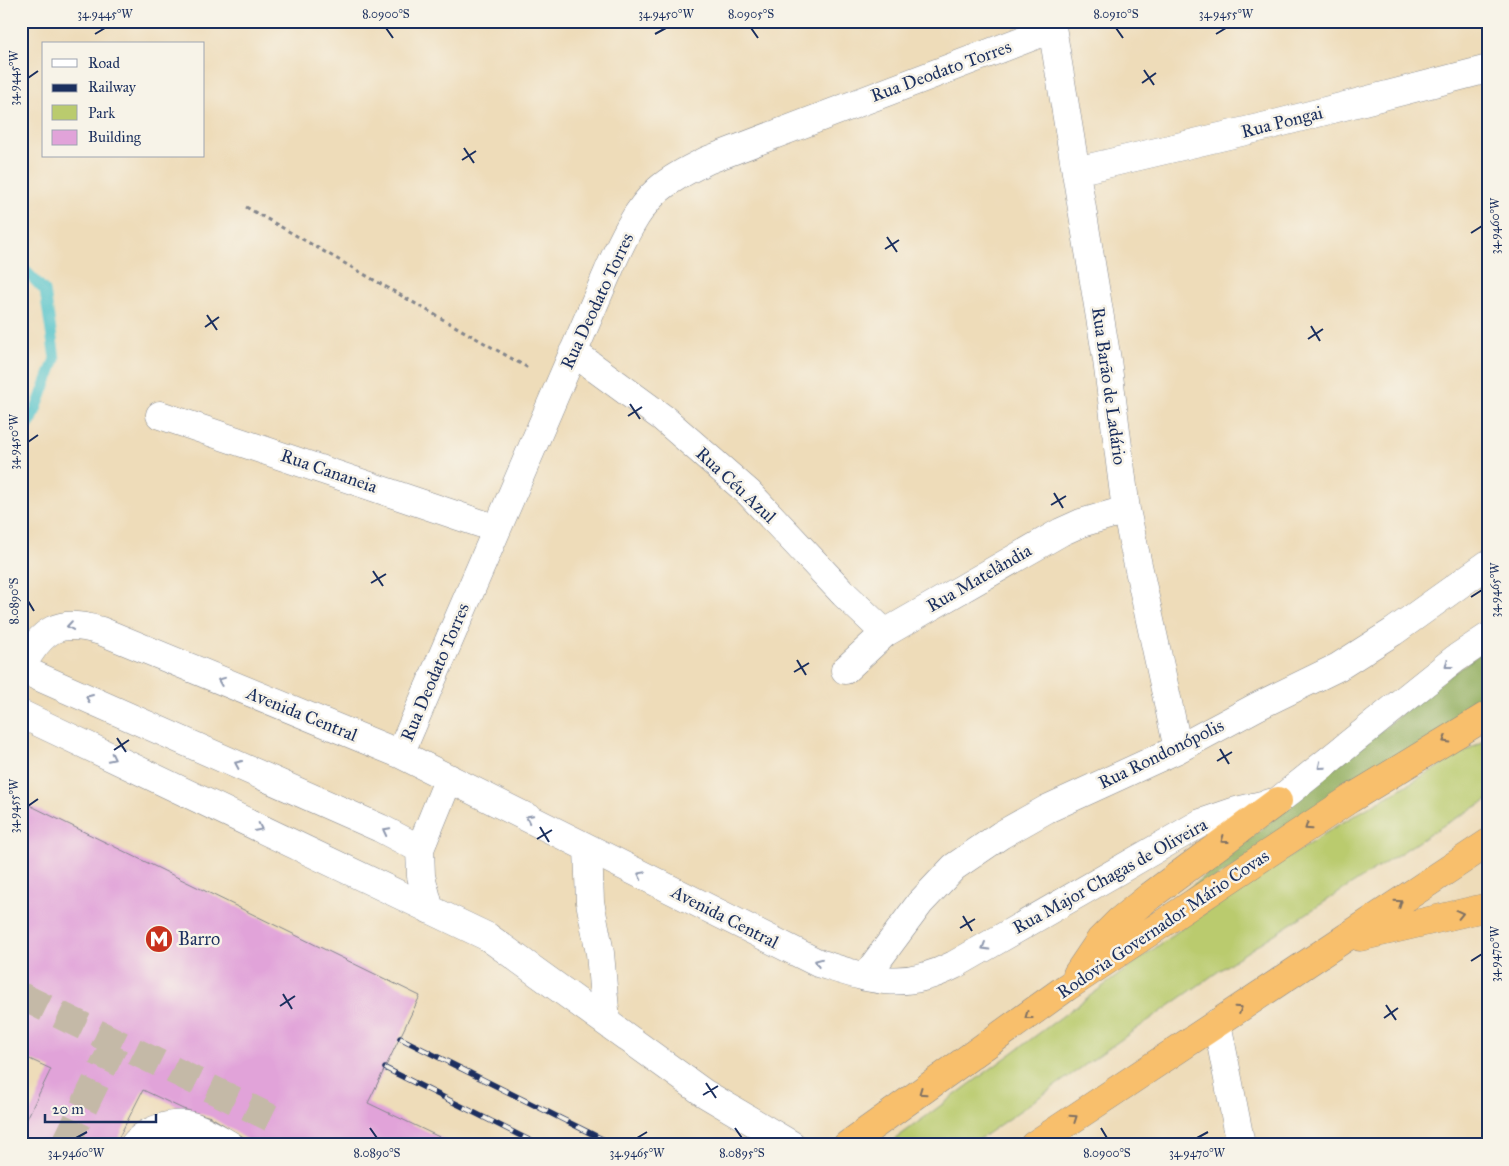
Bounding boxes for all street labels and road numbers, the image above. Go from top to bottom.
street label: Rua Deodato Torres [868,35,1014,107]
street label: Rua Pongai [1239,101,1325,144]
street label: Rua Deodato Torres [556,229,638,373]
street label: Rua Barão de Ladário [1087,306,1131,466]
street label: Rua Céu Azul [691,442,781,528]
street label: Rua Cananeia [278,444,381,498]
street label: Rua Matelândia [923,539,1036,617]
street label: Rua Deodato Torres [396,600,474,744]
street label: Avenida Central [242,681,361,746]
street label: Rua Rondonópolis [1095,714,1227,794]
street label: Rua Major Chagas de Oliveira [1009,813,1212,940]
street label: Rodovia Governador Mário Covas [1053,845,1273,1003]
street label: Avenida Central [667,880,782,954]

